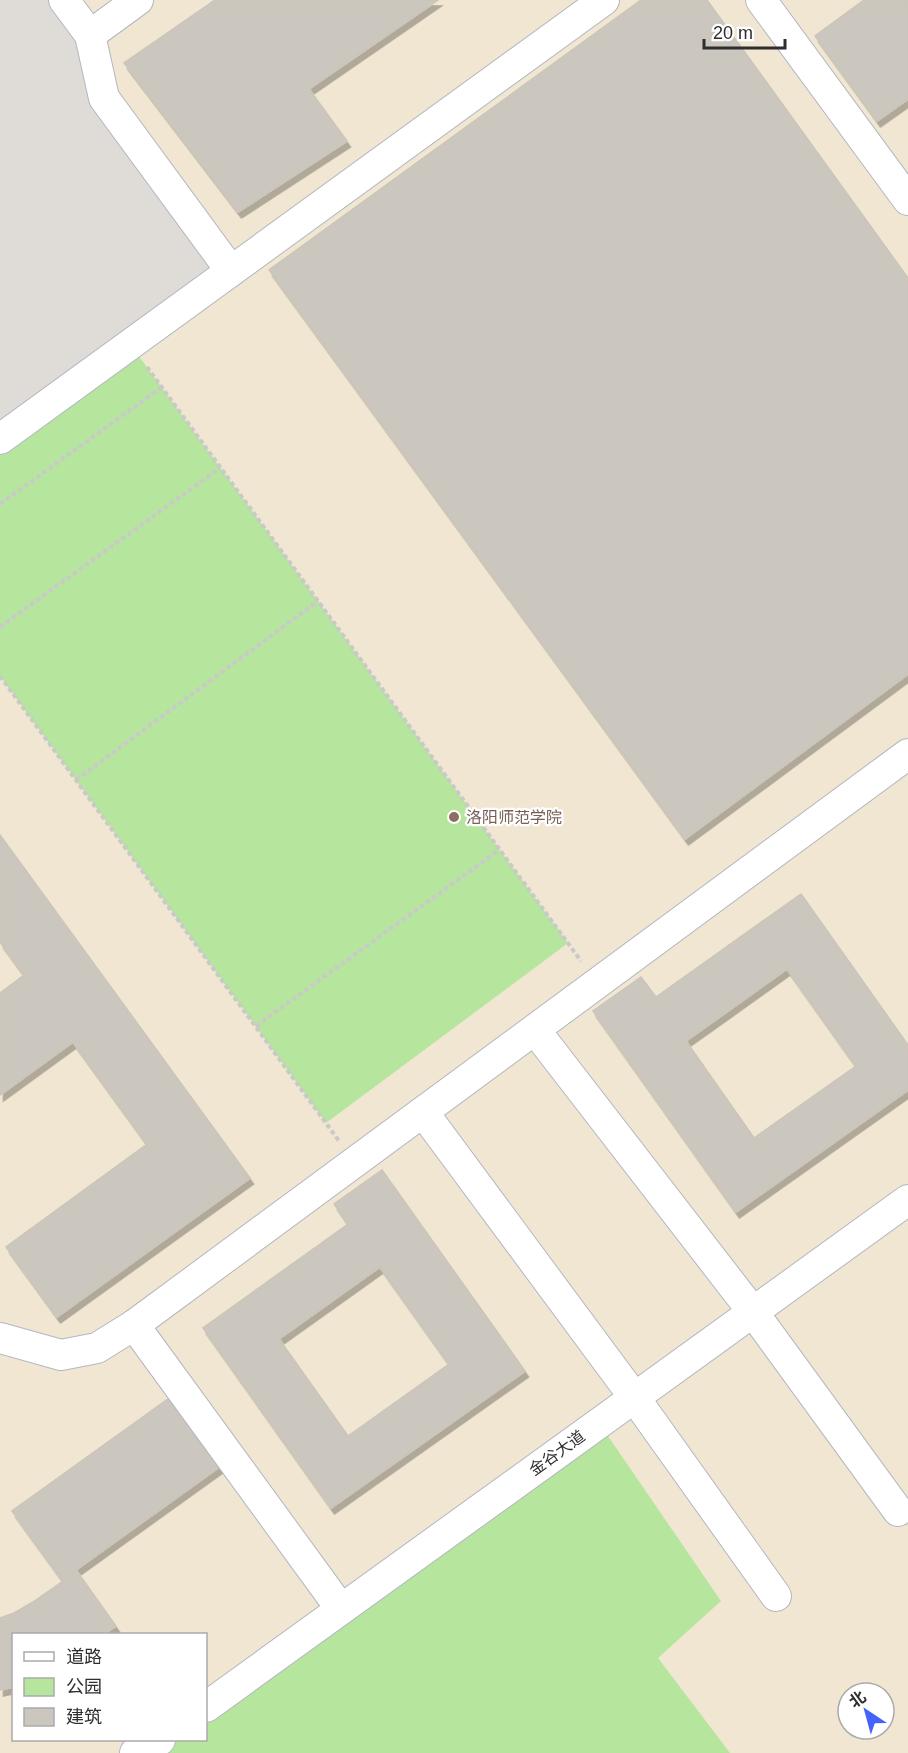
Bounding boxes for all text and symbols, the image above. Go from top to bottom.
scale bar [704,12,785,50]
text: 20 m [713,23,753,43]
place label: 洛阳师范学院 [466,809,562,826]
marker: 洛阳师范学院 [447,810,461,824]
street label: 金谷大道 [526,1427,588,1479]
legend [12,1633,207,1741]
text: 道路 [66,1647,102,1667]
text: 公园 [66,1677,102,1697]
north arrow [836,1681,896,1741]
text: 北 [846,1688,869,1711]
text: 建筑 [66,1707,102,1727]

